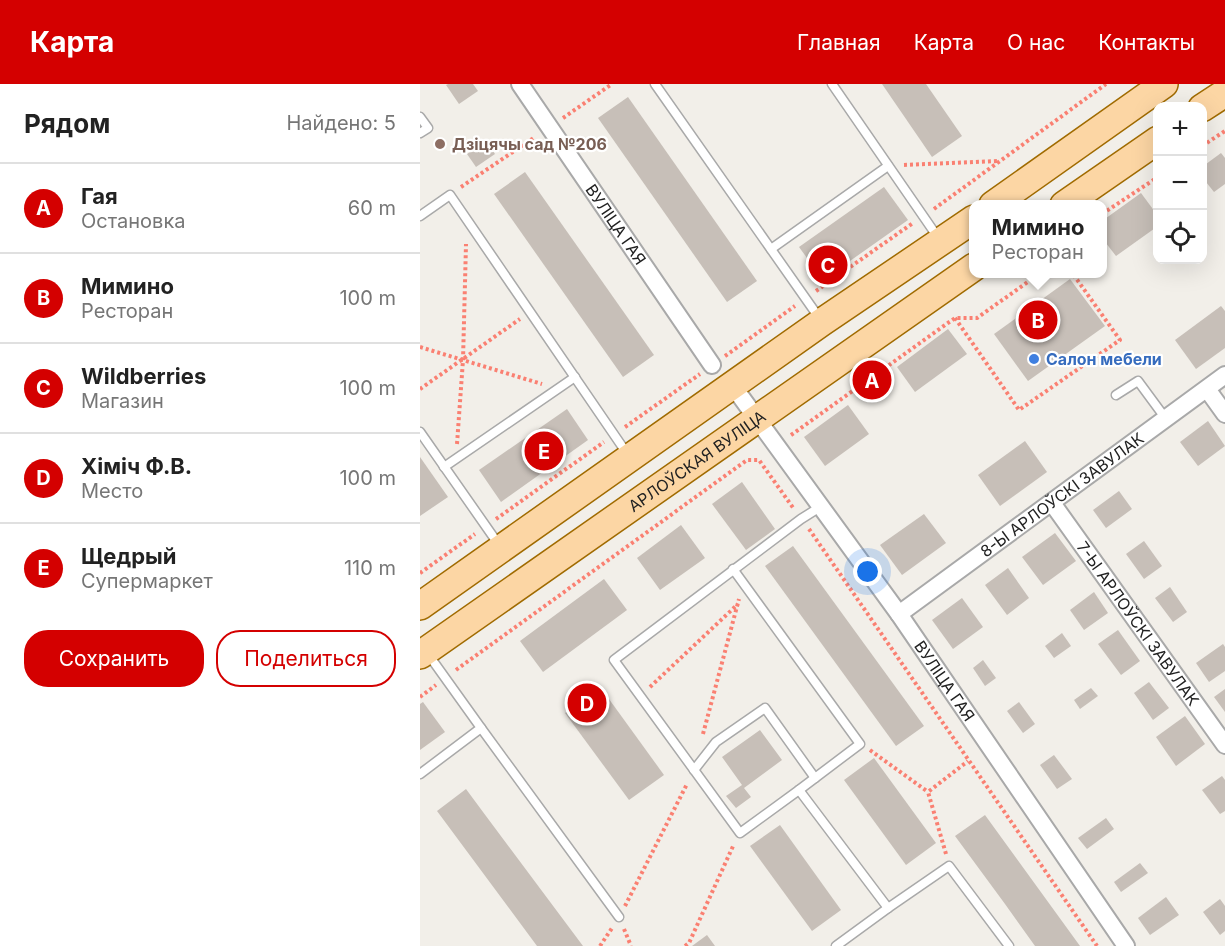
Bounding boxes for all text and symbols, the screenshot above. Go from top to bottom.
text: Карта [30,25,114,59]
text: Главная [797,30,881,55]
text: Карта [914,30,974,55]
text: О нас [1007,30,1065,55]
text: Контакты [1098,30,1195,55]
map controls [1153,102,1207,264]
button: + [1153,102,1207,156]
text: Рядом [24,108,110,139]
text: Найдено: 5 [286,111,396,135]
place label: Дзіцячы сад №206 [452,134,607,154]
marker: Дзіцячы сад №206 [433,137,447,151]
button: − [1153,156,1207,210]
street label: ВУЛІЦА ГАЯ [581,180,650,268]
text: Гая [81,183,118,209]
text: A [36,196,51,220]
text: 60 m [348,196,396,220]
popup [969,200,1107,278]
text: Остановка [81,209,185,233]
button: locate [1153,210,1207,264]
text: Мимино [992,214,1084,240]
text: Ресторан [992,240,1084,264]
pin: C [808,242,848,288]
text: Мимино [81,273,174,299]
text: B [37,286,50,310]
text: 100 m [339,286,396,310]
pin: B [1018,298,1058,342]
text: Ресторан [81,299,173,323]
place label: Салон мебели [1046,349,1162,369]
marker: Салон мебели [1027,352,1041,366]
pin: A [852,358,892,402]
text: Wildberries [81,363,206,389]
text: C [36,376,51,400]
text: 100 m [339,376,396,400]
text: Магазин [81,389,164,413]
street label: АРЛОЎСКАЯ ВУЛІЦА [624,406,769,516]
pin: E [524,428,564,473]
street label: 8-Ы АРЛОЎСКІ ЗАВУЛАК [976,428,1148,561]
text: Хіміч Ф.В. [81,453,192,479]
text: D [36,466,51,490]
text: 100 m [339,466,396,490]
text: Место [81,479,143,503]
street label: 7-Ы АРЛОЎСКІ ЗАВУЛАК [1073,537,1204,710]
text: Щедрый [81,543,176,569]
text: E [37,556,50,580]
text: 110 m [344,556,396,580]
your location [853,557,882,586]
text: Супермаркет [81,569,213,593]
button: Сохранить [24,630,204,687]
button: Поделиться [216,630,396,687]
street label: ВУЛІЦА ГАЯ [910,637,979,725]
pin: D [568,680,606,726]

